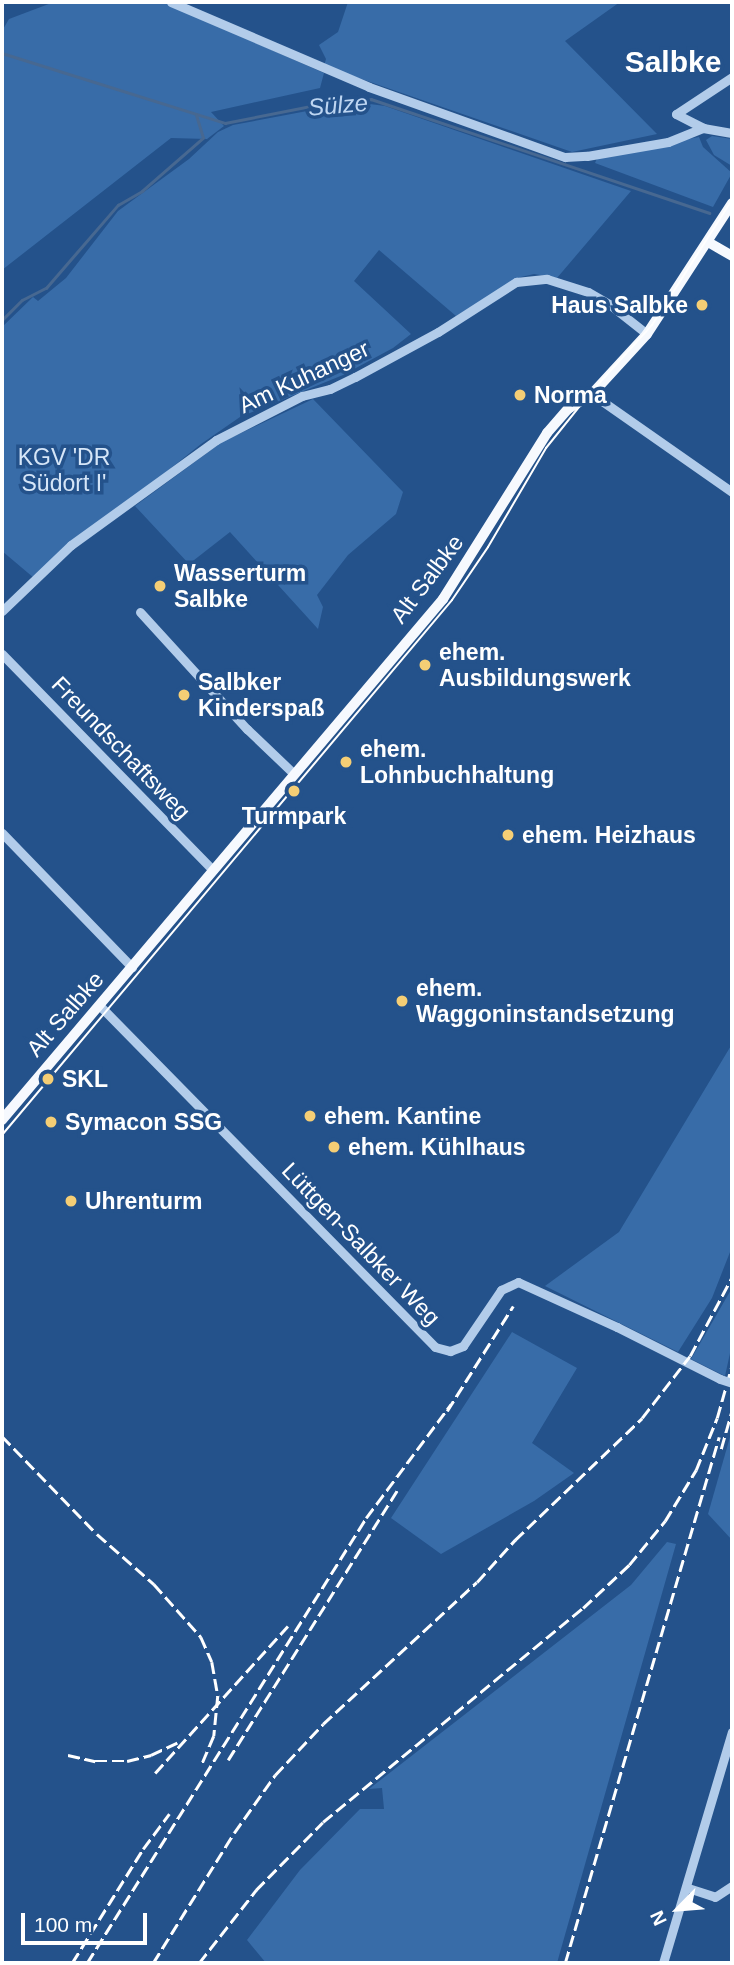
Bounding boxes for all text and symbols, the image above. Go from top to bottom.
district label: Salbke [625,44,721,80]
water label: Sülze [307,88,369,122]
place label: Haus Salbke [551,291,688,319]
marker: Haus Salbke [694,297,710,313]
street label: Am Kuhanger [234,335,374,419]
place label: Norma [534,381,607,409]
marker: Norma [512,387,528,403]
park label: KGV 'DR Südort I' [18,443,110,497]
street label: Alt Salbke [385,529,469,629]
place label: Wasserturm Salbke [174,559,306,613]
marker: Wasserturm Salbke [152,578,168,594]
place label: ehem. Ausbildungswerk [439,638,631,692]
marker: ehem. Ausbildungswerk [417,657,433,673]
place label: Salbker Kinderspaß [198,668,325,722]
street label: Freundschaftsweg [46,671,196,825]
marker: Salbker Kinderspaß [176,687,192,703]
place label: ehem. Lohnbuchhaltung [360,735,554,789]
marker: ehem. Lohnbuchhaltung [338,754,354,770]
marker: Turmpark [286,783,302,799]
place label: Turmpark [242,802,346,830]
place label: ehem. Heizhaus [522,821,696,849]
marker: ehem. Heizhaus [500,827,516,843]
street label: Alt Salbke [21,966,109,1062]
place label: ehem. Waggoninstandsetzung [416,974,675,1028]
marker: ehem. Waggoninstandsetzung [394,993,410,1009]
place label: SKL [62,1065,108,1093]
marker: SKL [40,1071,56,1087]
place label: ehem. Kantine [324,1102,481,1130]
place label: Symacon SSG [65,1108,222,1136]
marker: ehem. Kantine [302,1108,318,1124]
marker: Symacon SSG [43,1114,59,1130]
place label: ehem. Kühlhaus [348,1133,526,1161]
marker: ehem. Kühlhaus [326,1139,342,1155]
street label: Lüttgen-Salbker Weg [276,1157,446,1331]
place label: Uhrenturm [85,1187,203,1215]
marker: Uhrenturm [63,1193,79,1209]
north arrow [643,1874,713,1944]
scale bar [24,1898,150,1942]
text: N [646,1907,671,1929]
text: 100 m [34,1913,92,1936]

